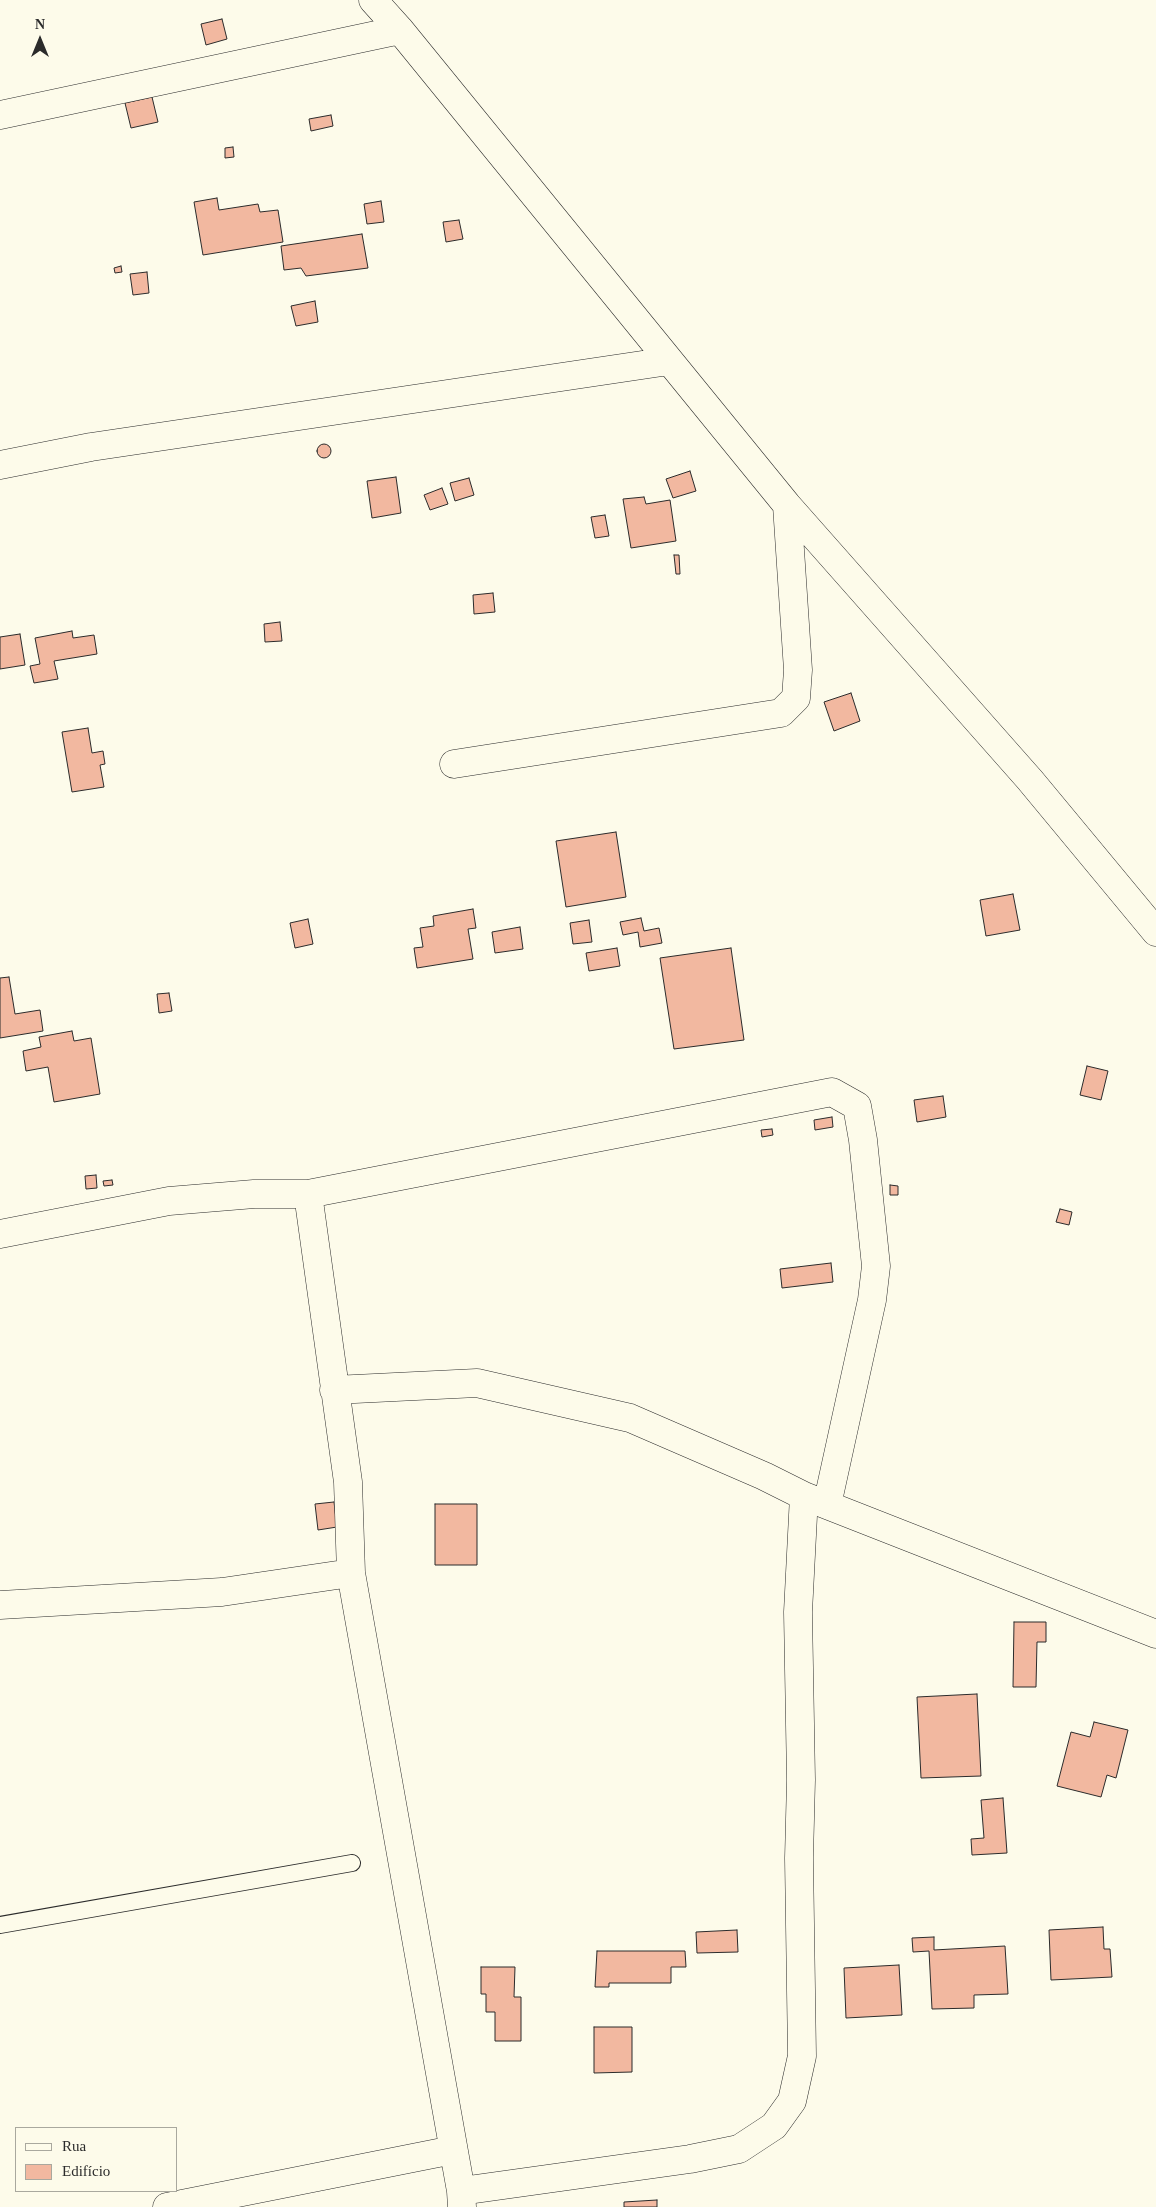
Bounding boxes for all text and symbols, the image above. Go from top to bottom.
north arrow [15,15,65,65]
text: N [35,17,45,32]
legend [15,2127,178,2192]
text: Rua [62,2138,86,2154]
text: Edifício [62,2163,110,2179]

